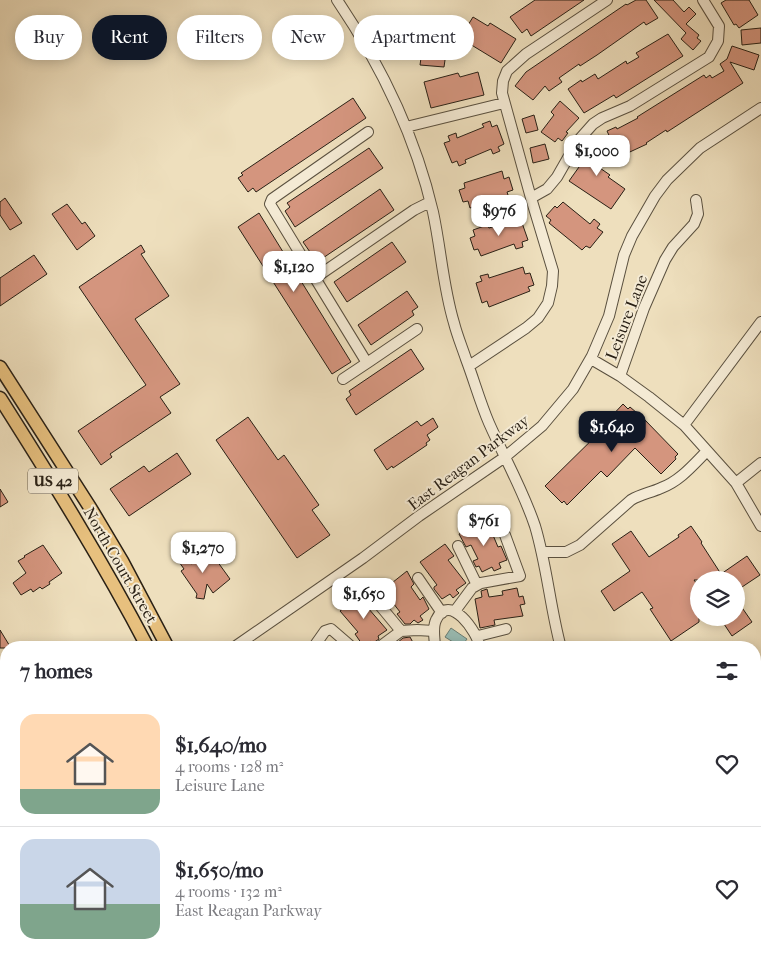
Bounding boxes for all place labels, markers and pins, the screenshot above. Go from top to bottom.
pin: $1,000 [556,134,638,177]
pin: $976 [469,194,529,237]
pin: $1,120 [253,250,335,293]
pin: $1,640 [571,410,653,453]
pin: $761 [454,504,514,547]
pin: $1,270 [162,532,244,574]
pin: $1,650 [323,578,405,620]

